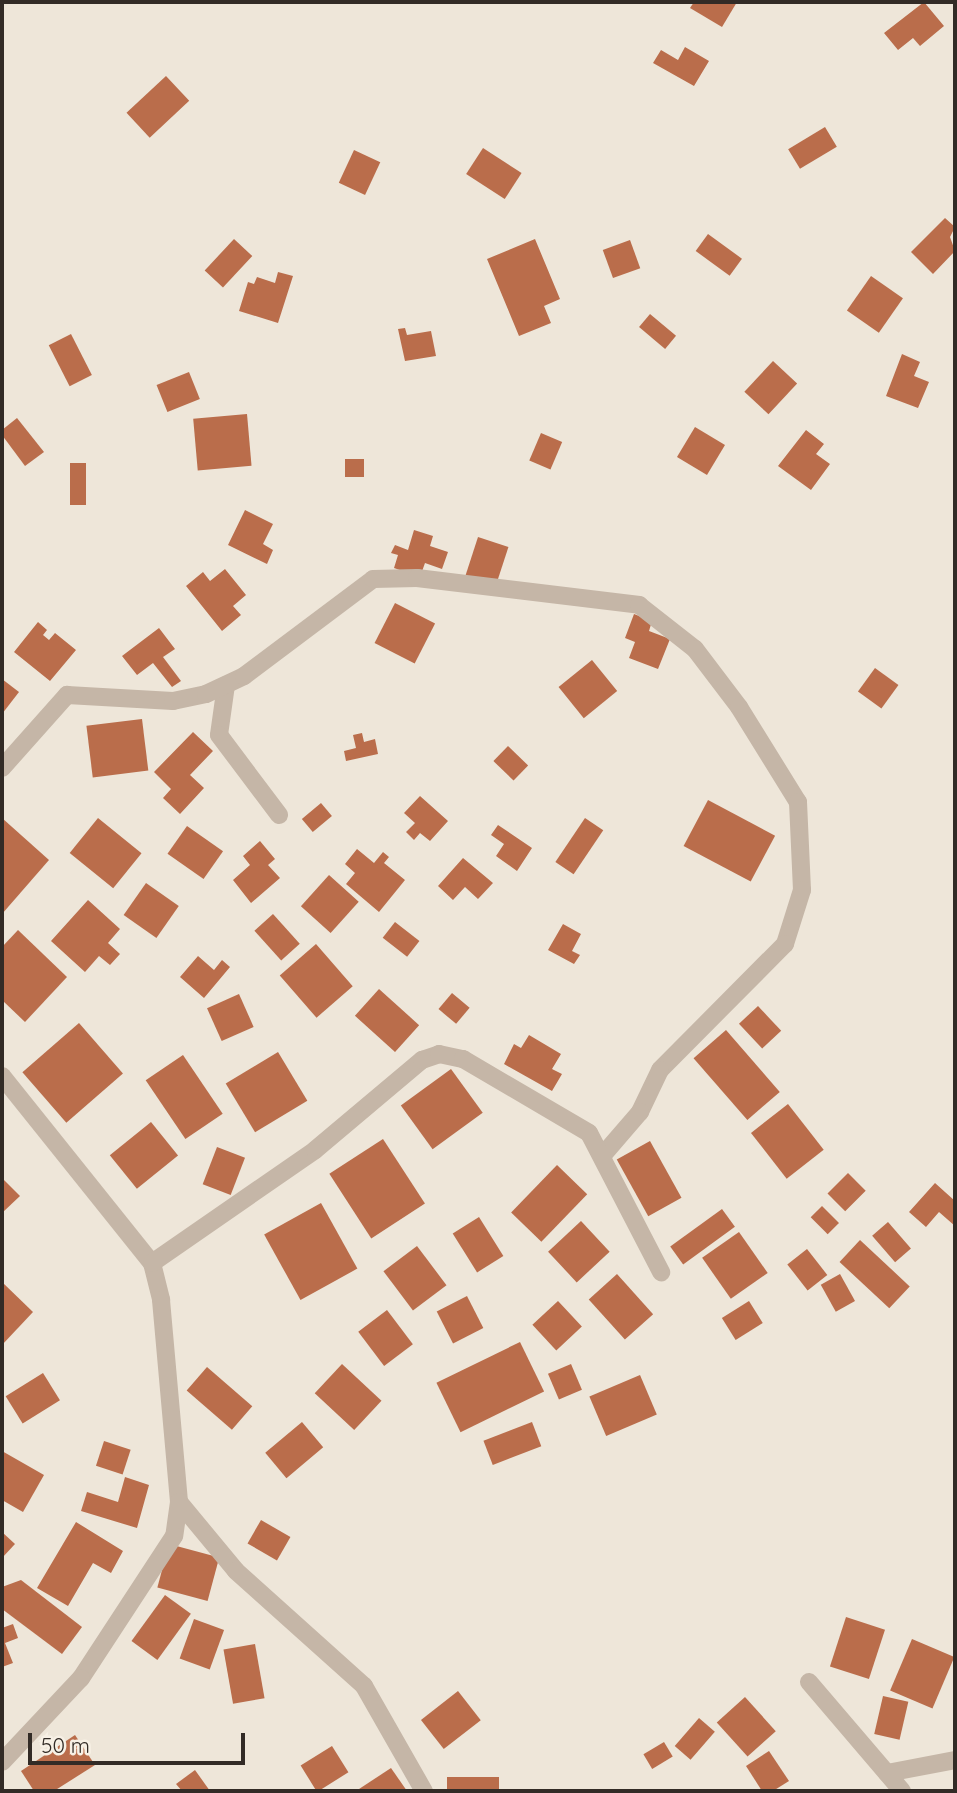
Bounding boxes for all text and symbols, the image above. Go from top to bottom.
scale bar [32,1720,248,1764]
text: 50 m [41,1732,90,1758]

